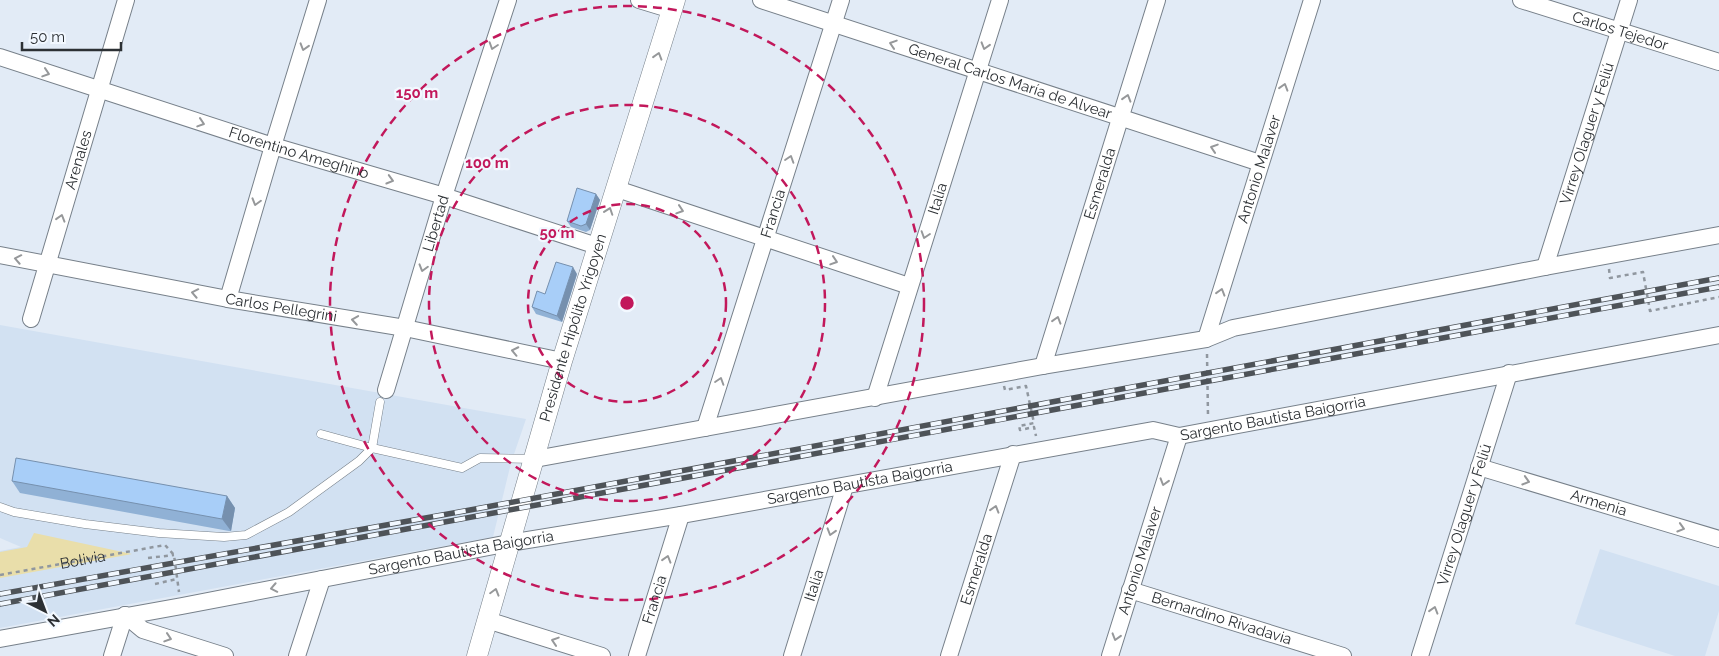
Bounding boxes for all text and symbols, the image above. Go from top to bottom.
street label: Carlos Tejedor [1570,8,1671,55]
scale bar [22,20,121,52]
text: 50 m [30,28,65,46]
one-way arrow [889,39,898,49]
street label: General Carlos María de Alvear [906,40,1115,123]
one-way arrow [299,42,309,50]
one-way arrow [489,42,499,50]
one-way arrow [981,42,991,50]
one-way arrow [653,52,663,61]
street label: Virrey Olaguer y Feliú [1556,60,1618,207]
one-way arrow [42,67,50,77]
one-way arrow [1279,83,1289,91]
text: 150 m [396,84,438,102]
one-way arrow [1121,94,1131,102]
street label: Antonio Malaver [1234,112,1285,226]
one-way arrow [196,117,204,127]
street label: Florentino Ameghino [227,123,371,183]
street label: Arenales [61,128,96,192]
one-way arrow [1210,144,1219,154]
street label: Esmeralda [1080,146,1119,222]
text: 100 m [465,154,509,172]
one-way arrow [785,156,795,164]
one-way arrow [385,175,393,185]
street label: Italia [924,180,951,217]
street label: Francia [757,187,789,240]
street label: Libertad [419,193,453,254]
one-way arrow [252,197,262,206]
one-way arrow [675,204,683,214]
one-way arrow [603,207,613,216]
one-way arrow [56,214,66,222]
text: 50 m [539,224,575,242]
one-way arrow [921,230,931,238]
street label: Presidente Hipólito Yrigoyen [536,231,610,424]
one-way arrow [14,254,23,264]
one-way arrow [829,255,838,265]
one-way arrow [418,263,428,271]
one-way arrow [190,288,199,299]
one-way arrow [1215,288,1225,297]
street label: Carlos Pellegrini [224,290,338,326]
centre of rings [618,294,636,312]
one-way arrow [351,316,359,326]
one-way arrow [1052,316,1062,324]
one-way arrow [510,347,519,357]
one-way arrow [715,377,725,386]
street label: Sargento Bautista Baigorria [1179,392,1367,445]
street label: Virrey Olaguer y Feliú [1434,442,1495,588]
street label: Sargento Bautista Baigorria [766,457,954,508]
one-way arrow [1521,475,1530,485]
one-way arrow [1160,478,1170,486]
street label: Armenia [1568,486,1629,520]
street label: Antonio Malaver [1114,503,1166,617]
one-way arrow [990,506,1000,514]
one-way arrow [1677,522,1685,532]
street label: Sargento Bautista Baigorria [367,527,555,579]
one-way arrow [826,527,836,536]
street label: Esmeralda [957,531,996,607]
street label: Bolivia [59,547,107,573]
one-way arrow [662,556,672,564]
street label: Italia [801,567,827,604]
street label: Francia [639,573,671,626]
one-way arrow [270,582,279,593]
north arrow [20,586,70,636]
street label: Bernardino Rivadavia [1149,588,1294,649]
one-way arrow [489,589,499,597]
one-way arrow [1429,606,1439,614]
text: N [44,611,63,630]
one-way arrow [163,632,172,642]
one-way arrow [1111,633,1121,641]
one-way arrow [552,637,560,647]

